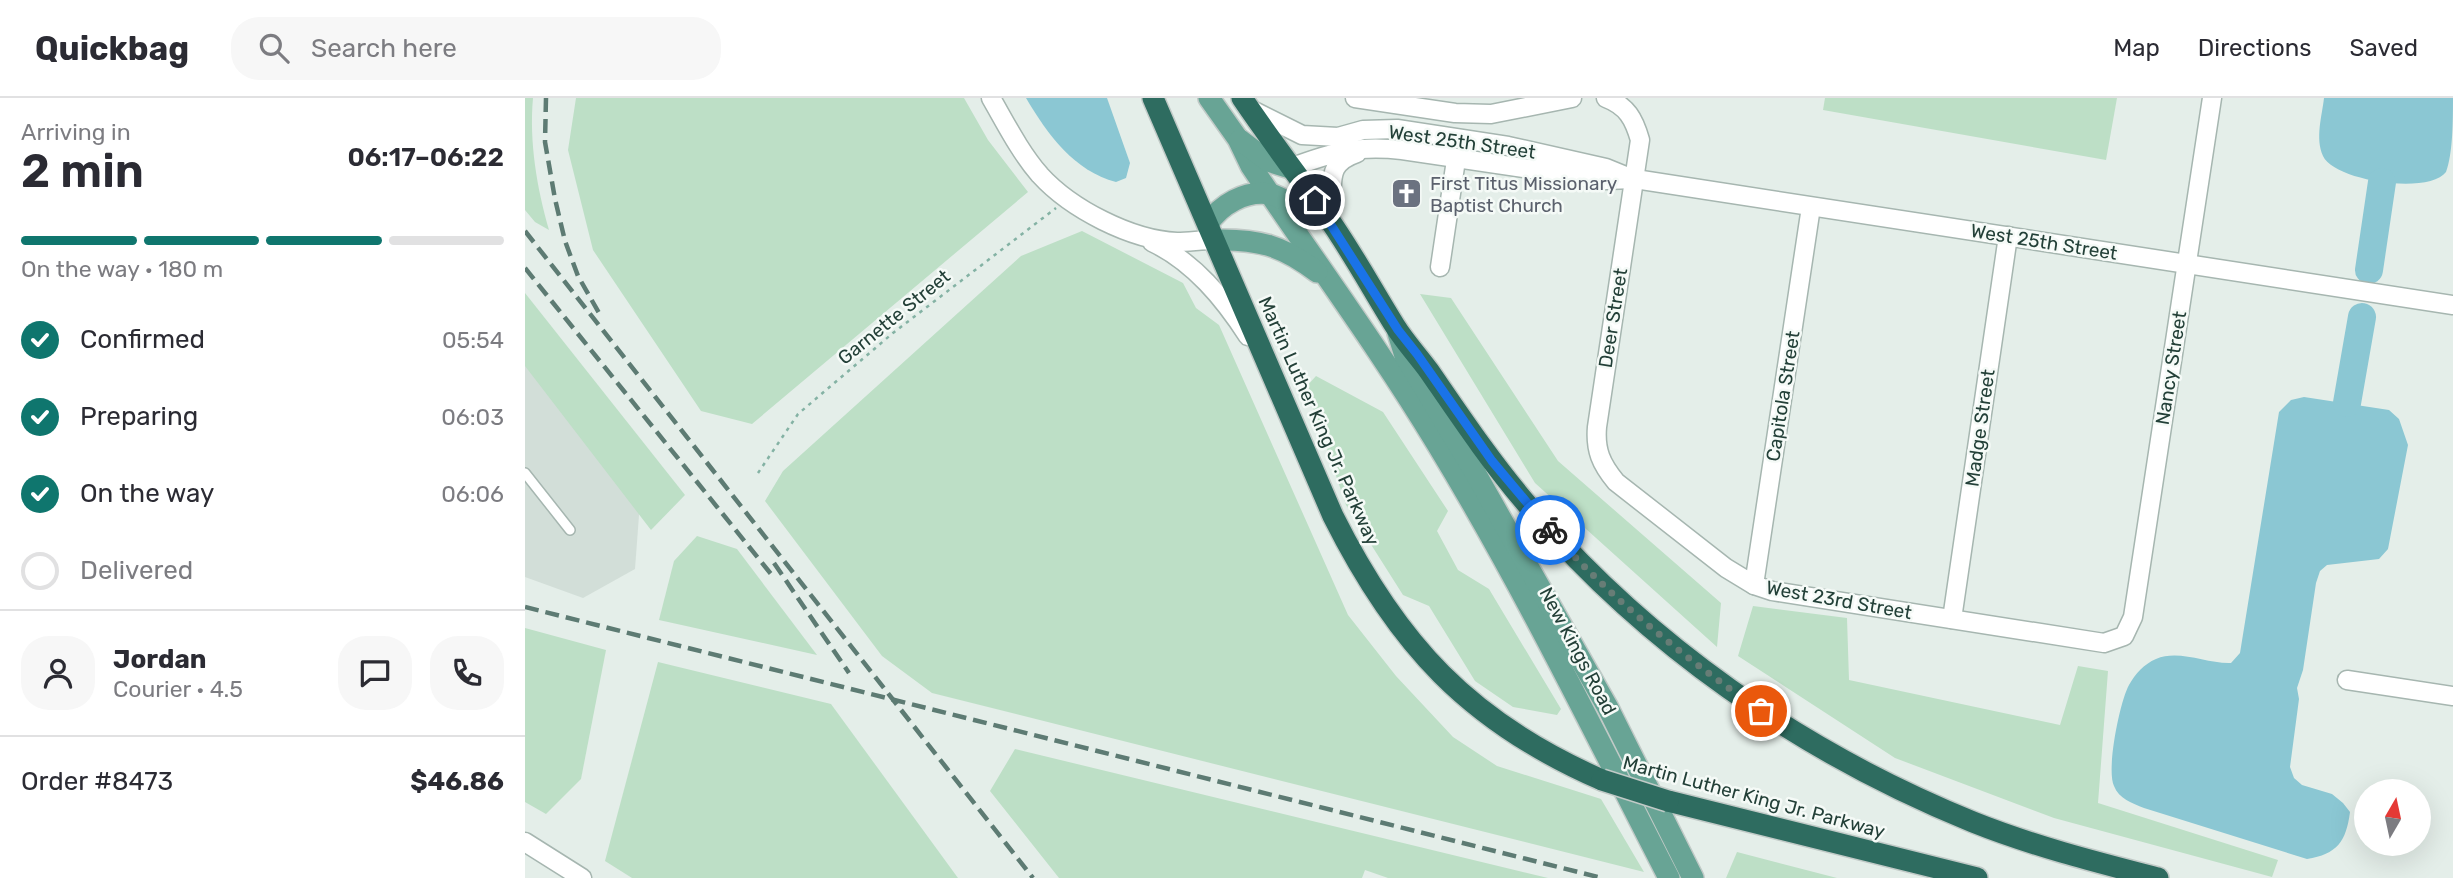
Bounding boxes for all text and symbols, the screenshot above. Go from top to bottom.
search box [231,17,721,80]
text: Quickbag [35,29,189,68]
icon: search [255,29,293,67]
text: Search here [311,33,457,64]
text: Map [2113,34,2160,62]
text: Directions [2198,34,2311,62]
text: Saved [2349,34,2418,62]
text: Arriving in [21,118,131,146]
street label: West 25th Street [1387,120,1538,164]
text: 06:17–06:22 [347,142,504,173]
text: 2 min [21,144,144,199]
pin [1285,170,1345,230]
place label: First Titus Missionary Baptist Church [1430,172,1617,217]
church icon: First Titus Missionary Baptist Church [1390,177,1424,211]
icon: home [1296,181,1334,219]
street label: West 25th Street [1969,219,2120,265]
text: On the way · 180 m [21,255,223,283]
street label: Garnette Street [833,264,955,369]
street label: Deer Street [1594,266,1632,370]
street label: Martin Luther King Jr. Parkway [1254,293,1384,549]
street label: Nancy Street [2151,309,2191,427]
icon: check [21,321,59,359]
text: Confirmed [80,324,205,355]
text: 05:54 [442,326,504,354]
street label: Capitola Street [1761,328,1805,463]
street label: Madge Street [1960,367,2000,488]
icon: check [21,398,59,436]
text: Preparing [80,401,198,432]
text: 06:03 [441,403,504,431]
icon: check [21,475,59,513]
text: On the way [80,478,214,509]
text: 06:06 [441,480,504,508]
courier [1515,495,1585,565]
icon: bike [1531,511,1569,549]
text: Delivered [80,555,193,586]
street label: West 23rd Street [1764,576,1914,624]
street label: New Kings Road [1535,583,1621,719]
button: person [21,636,95,710]
button: chat [338,636,412,710]
button: phone [430,636,504,710]
text: Jordan [113,644,206,675]
text: Courier · 4.5 [113,675,243,703]
pin [1731,681,1791,741]
icon: bag [1742,692,1780,730]
street label: Martin Luther King Jr. Parkway [1620,751,1888,843]
text: Order #8473 [21,766,173,797]
text: $46.86 [410,766,504,797]
north arrow [2354,779,2431,856]
map controls [2354,779,2431,856]

